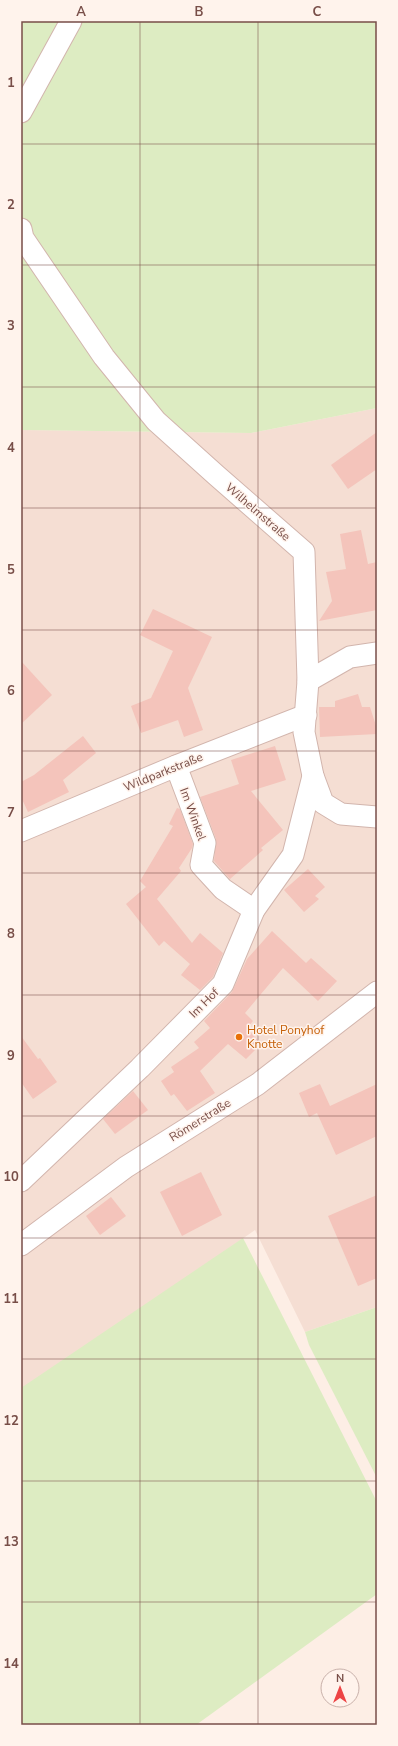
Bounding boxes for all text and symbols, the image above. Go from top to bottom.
text: A [76,3,86,21]
text: B [195,3,204,21]
text: C [313,3,322,21]
text: 1 [7,74,15,92]
text: 2 [7,196,15,214]
text: 3 [7,317,15,335]
text: 4 [7,439,15,457]
street label: Wilhelmstraße [222,479,294,545]
text: 5 [7,561,15,579]
text: 6 [7,682,15,700]
street label: Wildparkstraße [121,749,205,795]
street label: Im Winkel [176,785,210,843]
text: 7 [7,804,15,822]
text: 8 [7,925,15,943]
street label: Im Hof [186,984,223,1021]
place label: Hotel Ponyhof Knotte [247,1022,325,1052]
marker: Hotel Ponyhof Knotte [234,1032,244,1042]
text: 9 [7,1047,15,1065]
street label: Römerstraße [166,1095,234,1145]
text: 10 [3,1168,19,1186]
text: 11 [3,1290,19,1308]
text: 12 [3,1412,19,1430]
text: 13 [3,1533,19,1551]
text: 14 [3,1655,19,1673]
north arrow [320,1668,360,1708]
text: N [336,1671,344,1686]

